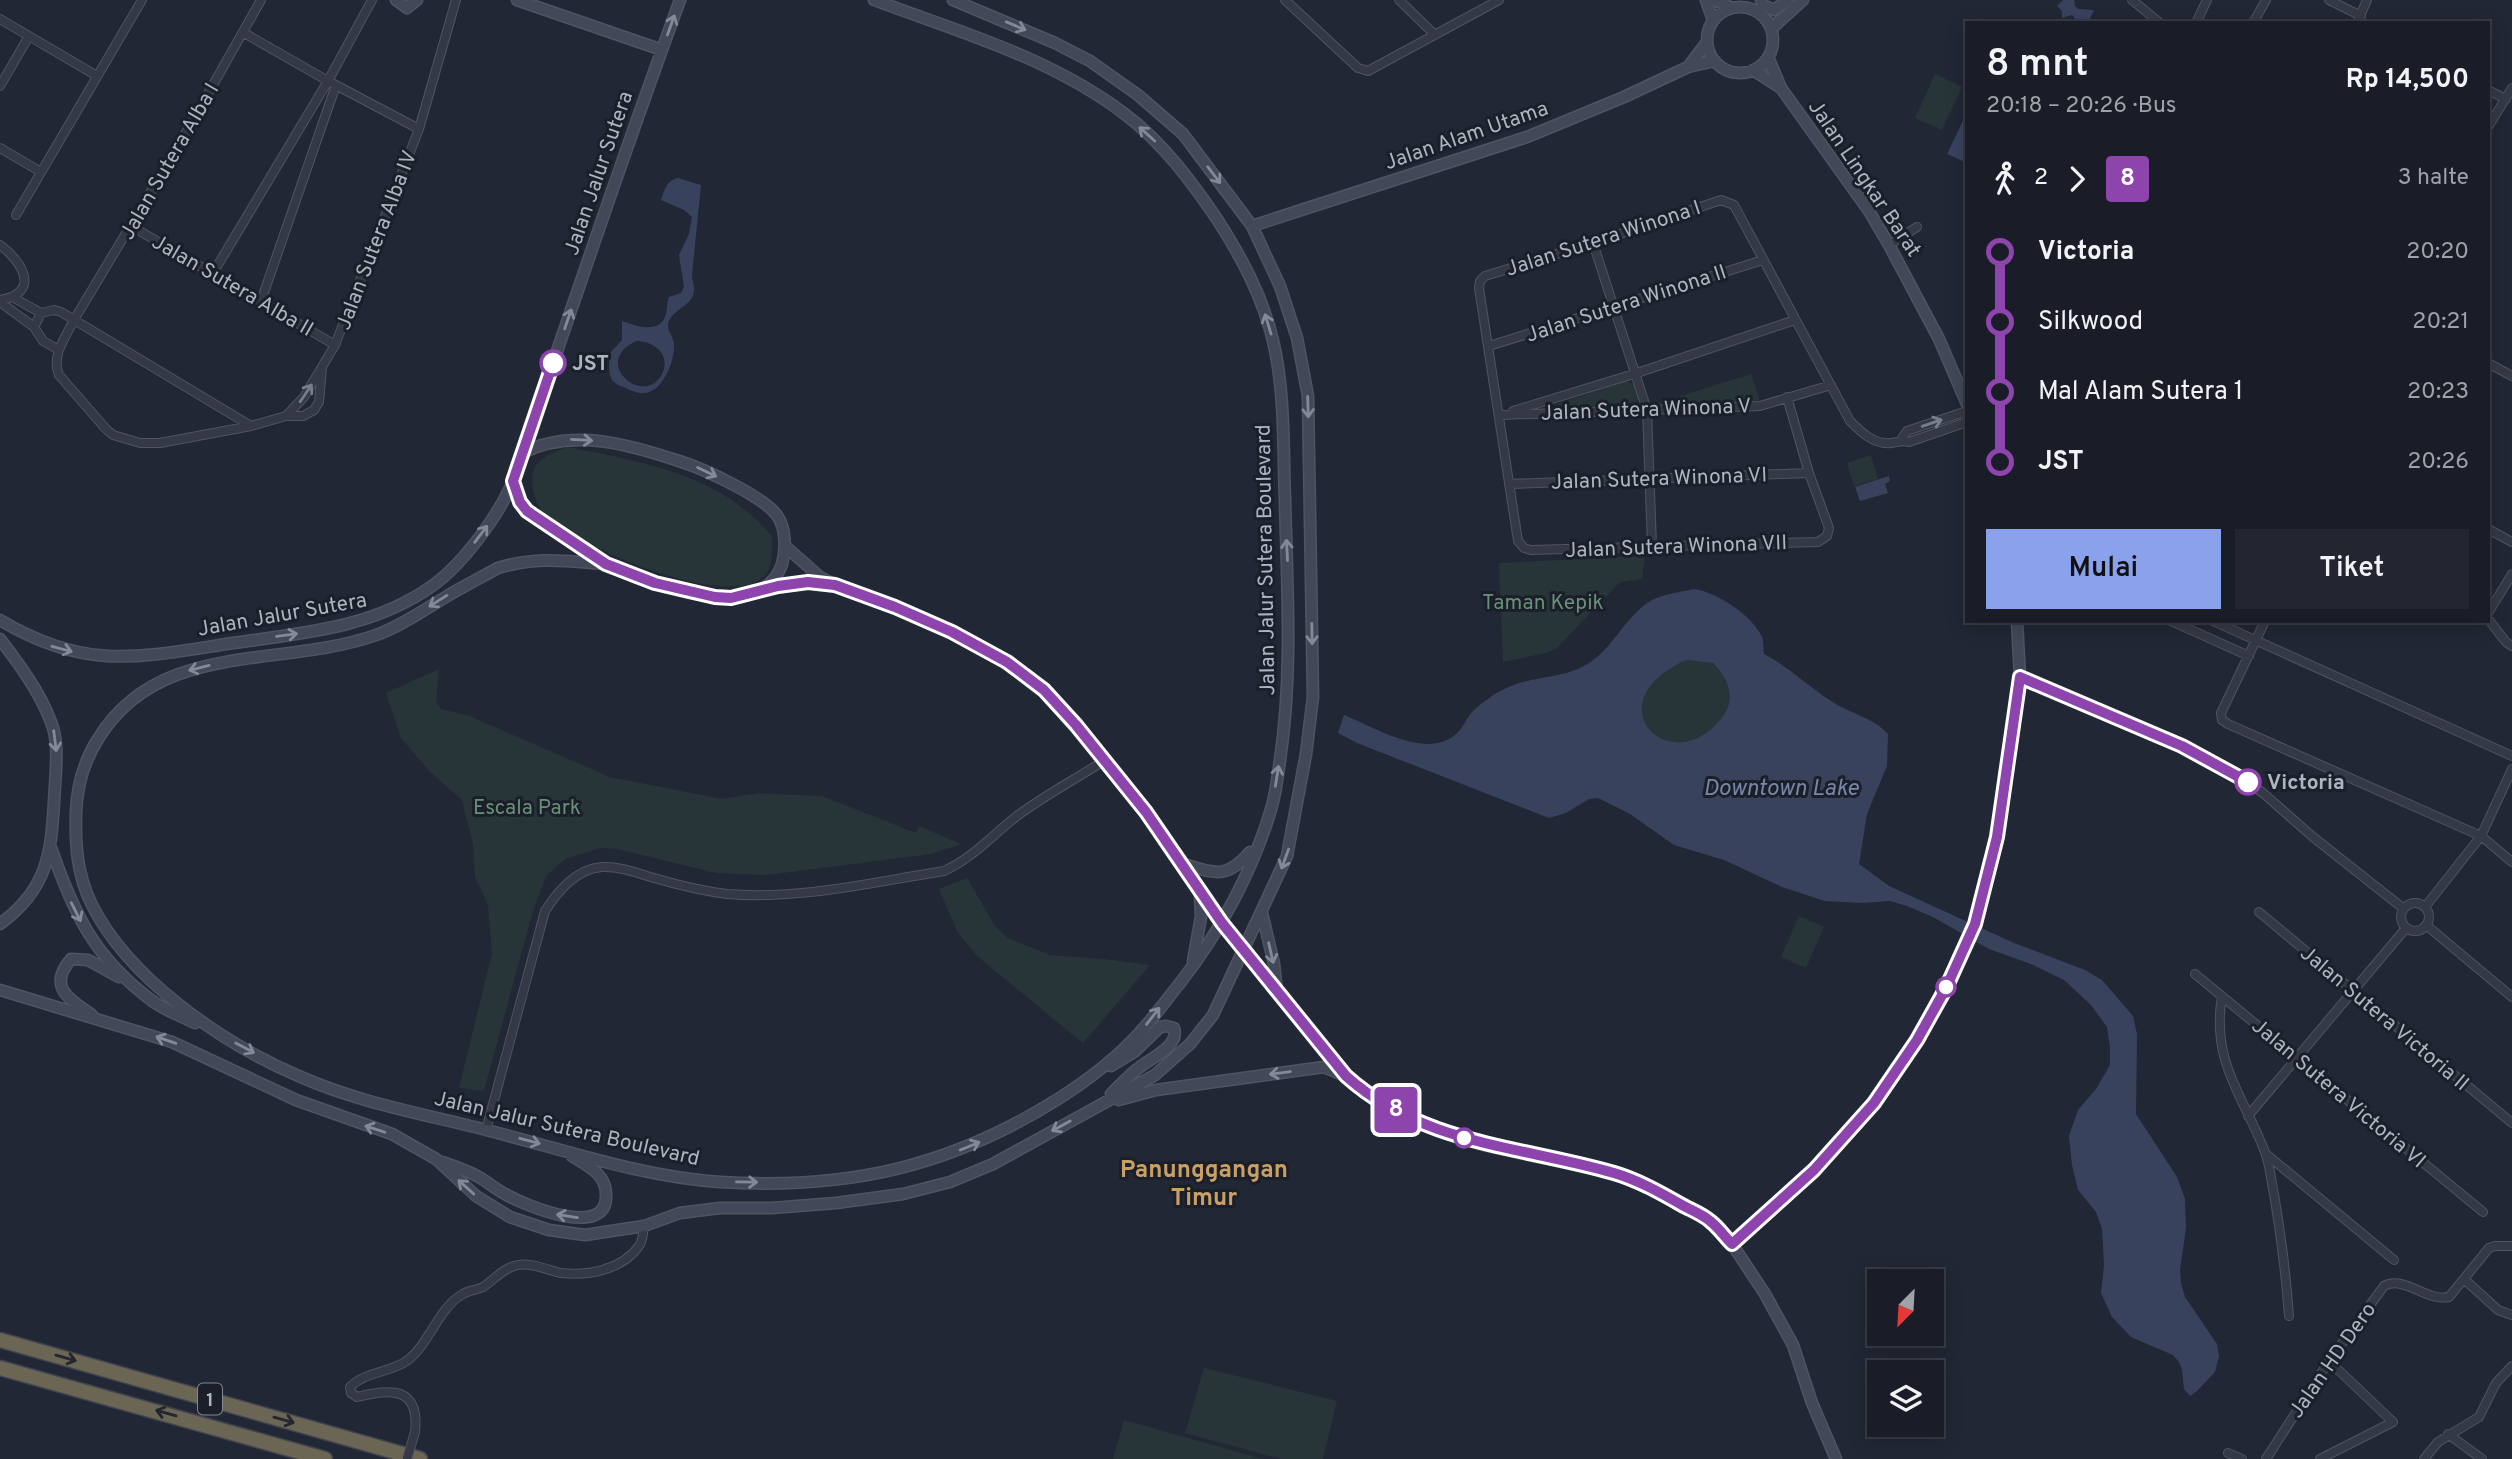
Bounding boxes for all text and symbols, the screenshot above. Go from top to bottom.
one-way arrow [666,14,678,36]
one-way arrow [1005,20,1026,33]
text: 8 mnt [1986,41,2088,90]
text: Rp 14,500 [2346,64,2469,97]
street label: Jalan Sutera Alba I [115,79,226,245]
street label: Jalan Jalur Sutera [559,88,640,259]
text: 20:18 – 20:26 · Bus [1986,92,2177,121]
street label: Jalan Lingkar Barat [1801,95,1926,263]
street label: Jalan Alam Utama [1381,96,1552,177]
one-way arrow [1138,126,1156,142]
street label: Jalan Sutera Alba IV [331,147,424,334]
icon: walk [1986,160,2024,198]
icon: forward [2058,160,2096,198]
text: 2 [2034,164,2048,193]
text: 8 [2120,164,2135,194]
text: 3 halte [2398,164,2469,193]
one-way arrow [1207,165,1222,184]
street label: Jalan Sutera Winona I [1502,195,1704,284]
street label: Jalan Sutera Alba II [147,229,318,344]
text: Victoria [2038,236,2134,269]
text: 20:20 [2406,238,2469,267]
street label: Jalan Sutera Winona II [1523,259,1730,350]
text: Silkwood [2038,306,2143,339]
one-way arrow [562,308,575,330]
text: 20:21 [2412,308,2469,337]
one-way arrow [1260,313,1273,335]
marker: JST [540,350,566,376]
place label: JST [572,351,609,378]
text: Mal Alam Sutera 1 [2038,376,2243,409]
text: 20:23 [2407,378,2469,407]
one-way arrow [299,384,313,404]
street label: Jalan Sutera Winona V [1540,393,1752,428]
one-way arrow [1301,395,1314,418]
one-way arrow [1921,416,1943,429]
street label: Jalan Jalur Sutera Boulevard [1251,424,1282,696]
one-way arrow [570,433,593,446]
text: JST [2038,446,2084,479]
text: 20:26 [2407,448,2469,477]
street label: Jalan Sutera Winona VI [1550,462,1768,497]
one-way arrow [696,465,717,479]
one-way arrow [474,525,488,544]
button: Mulai [1986,529,2221,609]
button: Tiket [2235,529,2469,609]
street label: Jalan Sutera Winona VII [1564,530,1788,565]
one-way arrow [1280,539,1293,562]
street label: Jalan Jalur Sutera [195,587,369,644]
park label: Taman Kepik [1482,590,1604,617]
one-way arrow [429,595,449,609]
one-way arrow [1305,622,1319,645]
one-way arrow [275,629,298,642]
one-way arrow [50,643,72,656]
one-way arrow [188,662,210,675]
one-way arrow [48,729,61,752]
one-way arrow [1271,766,1284,788]
marker: Victoria [2235,769,2261,795]
place label: Victoria [2267,770,2345,797]
water label: Downtown Lake [1703,775,1860,804]
park label: Escala Park [473,795,581,822]
one-way arrow [1278,847,1290,869]
one-way arrow [69,901,83,921]
one-way arrow [1265,941,1278,964]
street label: Jalan Sutera Victoria II [2294,941,2474,1098]
unlabelled marker [1936,977,1956,997]
one-way arrow [1146,1007,1161,1026]
street label: Jalan Sutera Victoria VI [2245,1013,2431,1175]
one-way arrow [155,1033,177,1046]
one-way arrow [234,1042,255,1056]
one-way arrow [1269,1067,1292,1080]
street label: Jalan Jalur Sutera Boulevard [431,1086,702,1173]
line badge: 8 [1373,1087,1419,1133]
text: 8 [1388,1095,1404,1125]
one-way arrow [1052,1119,1072,1133]
one-way arrow [365,1121,387,1134]
unlabelled marker [1454,1128,1474,1148]
one-way arrow [518,1135,541,1148]
one-way arrow [959,1139,980,1152]
district label: Panunggangan Timur [1120,1156,1288,1214]
one-way arrow [735,1176,758,1189]
one-way arrow [457,1179,475,1195]
one-way arrow [556,1209,579,1222]
north arrow [1867,1269,1944,1346]
map controls [1867,1269,1944,1437]
street label: Jalan HD Dero [2283,1298,2383,1424]
one-way arrow [54,1353,76,1366]
button: layers [1867,1360,1944,1437]
road number: 1 [198,1384,222,1414]
one-way arrow [155,1406,177,1419]
one-way arrow [273,1415,295,1428]

